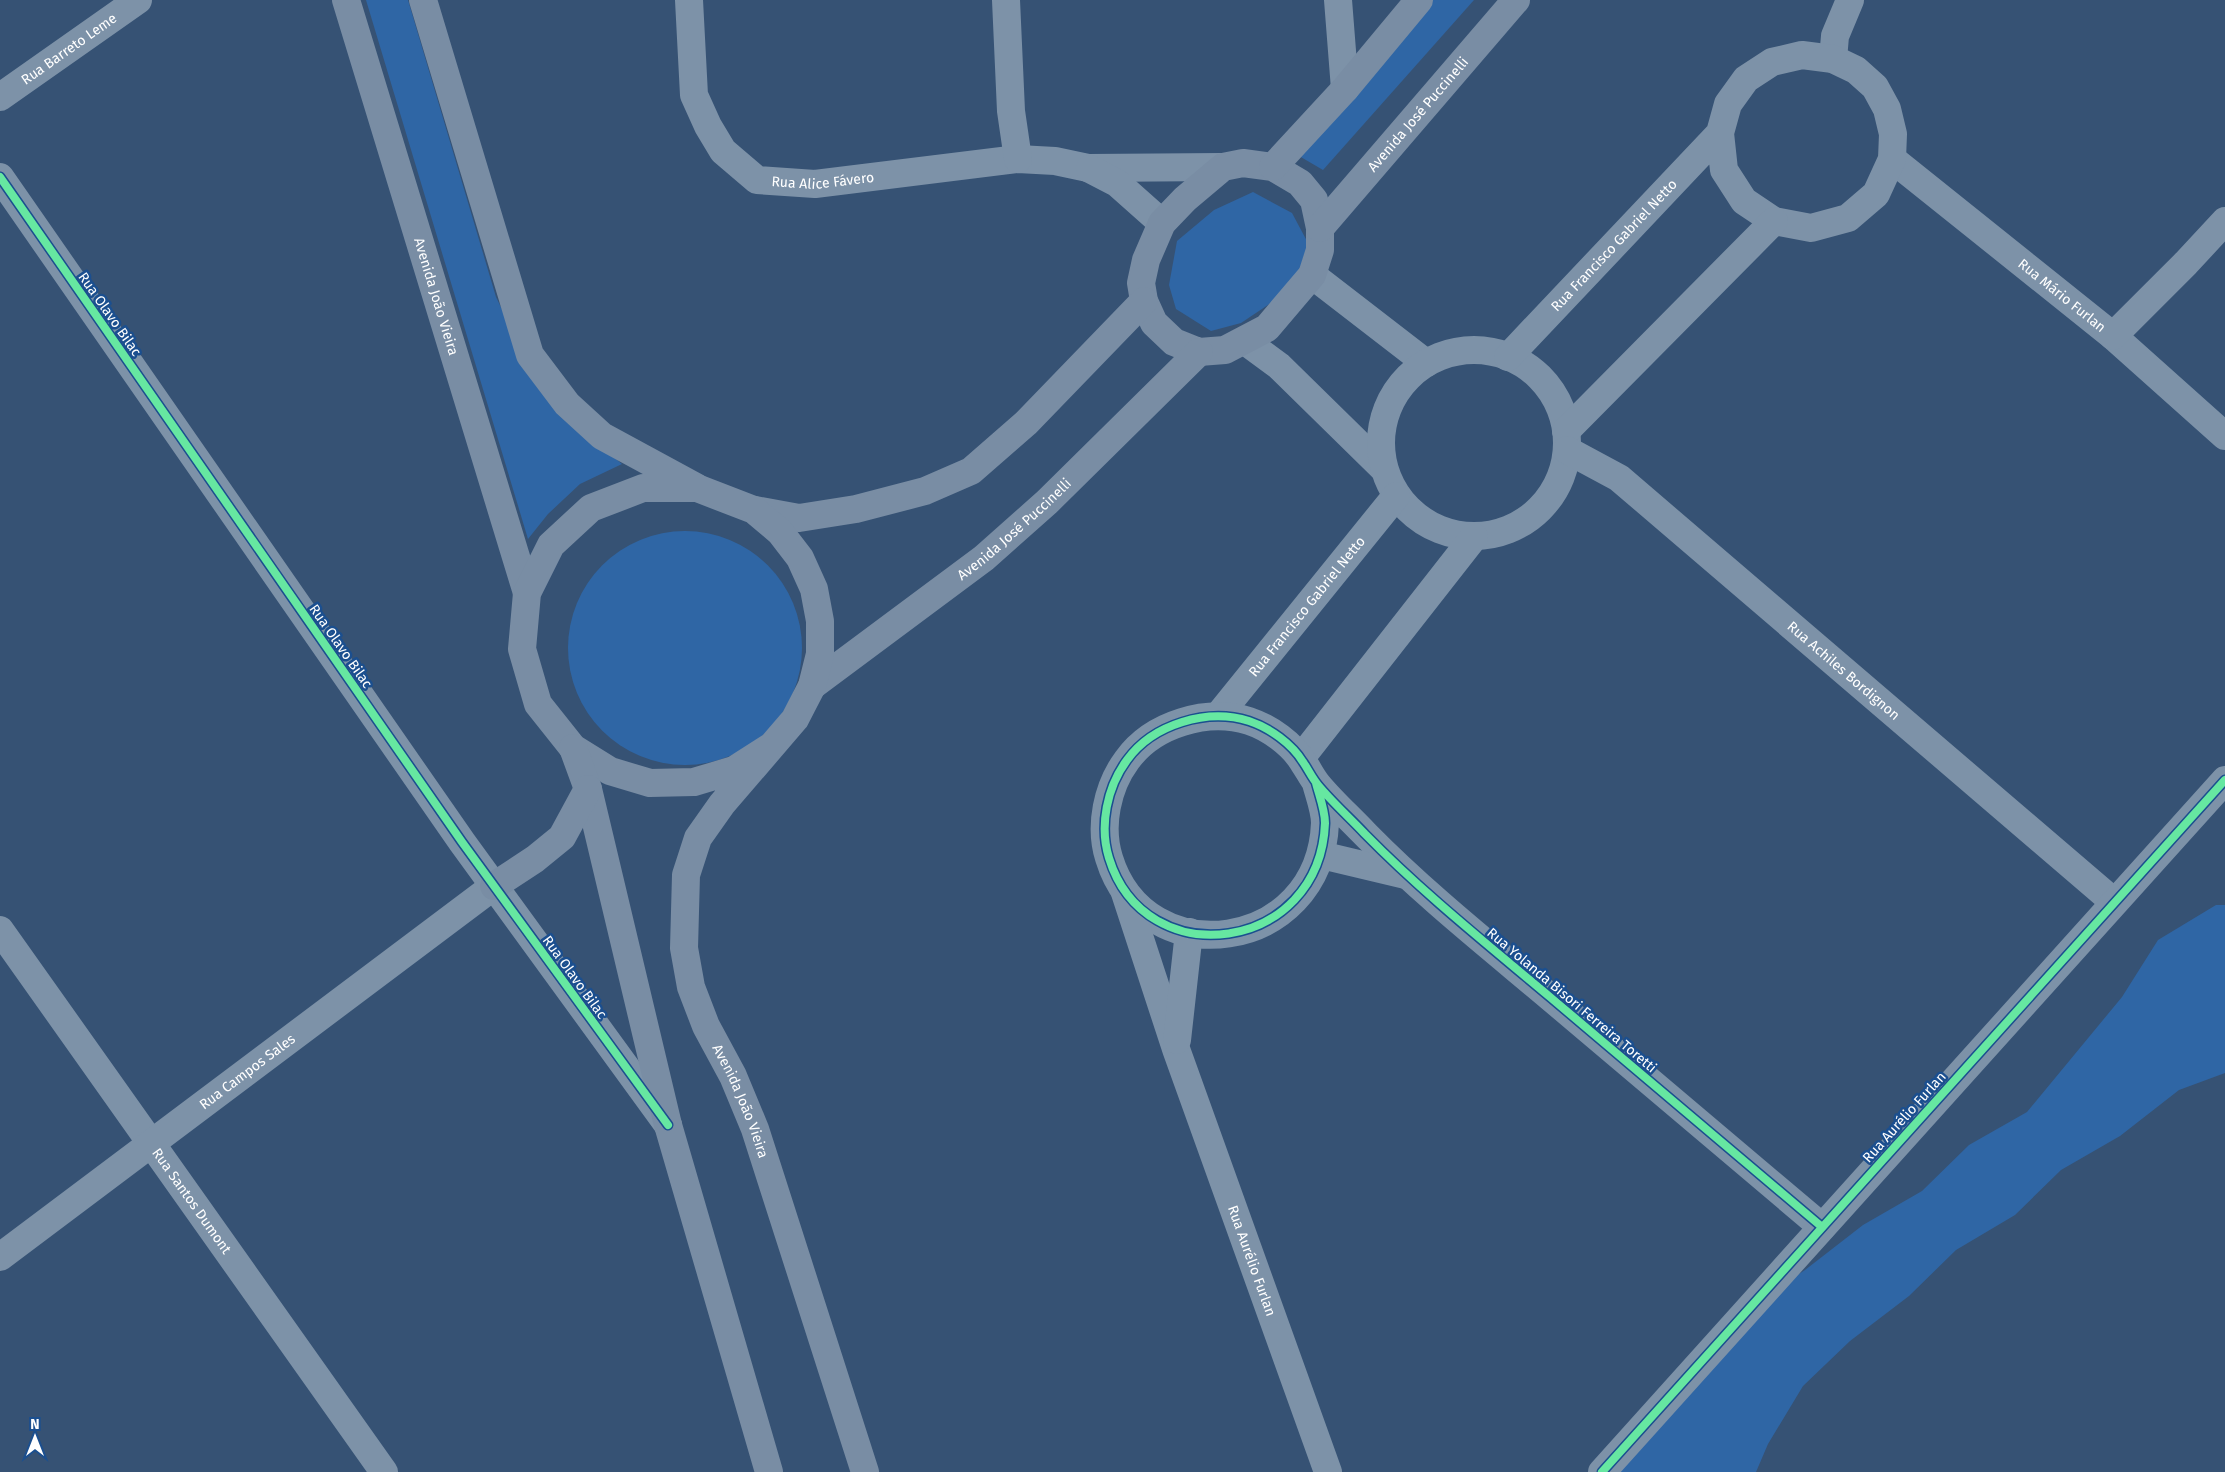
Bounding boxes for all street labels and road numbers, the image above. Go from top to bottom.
street label: Rua Barreto Leme [18,10,120,88]
street label: Avenida José Puccinelli [1364,54,1472,175]
street label: Rua Alice Fávero [771,169,875,193]
street label: Rua Francisco Gabriel Netto [1548,176,1681,315]
street label: Avenida João Vieira [410,236,462,358]
street label: Rua Mário Furlan [2015,255,2109,336]
street label: Rua Olavo Bilac [74,269,145,360]
street label: Avenida José Puccinelli [954,475,1075,584]
street label: Rua Francisco Gabriel Netto [1245,533,1369,680]
street label: Rua Olavo Bilac [305,601,376,692]
street label: Rua Achiles Bordignon [1784,618,1903,724]
street label: Rua Yolanda Bisori Ferreira Toretti [1483,924,1660,1076]
street label: Rua Olavo Bilac [539,932,611,1022]
street label: Rua Campos Sales [196,1030,299,1113]
street label: Avenida João Vieira [708,1041,772,1160]
street label: Rua Aurélio Furlan [1859,1068,1950,1166]
street label: Rua Santos Dumont [148,1145,235,1258]
street label: Rua Aurélio Furlan [1224,1203,1279,1319]

